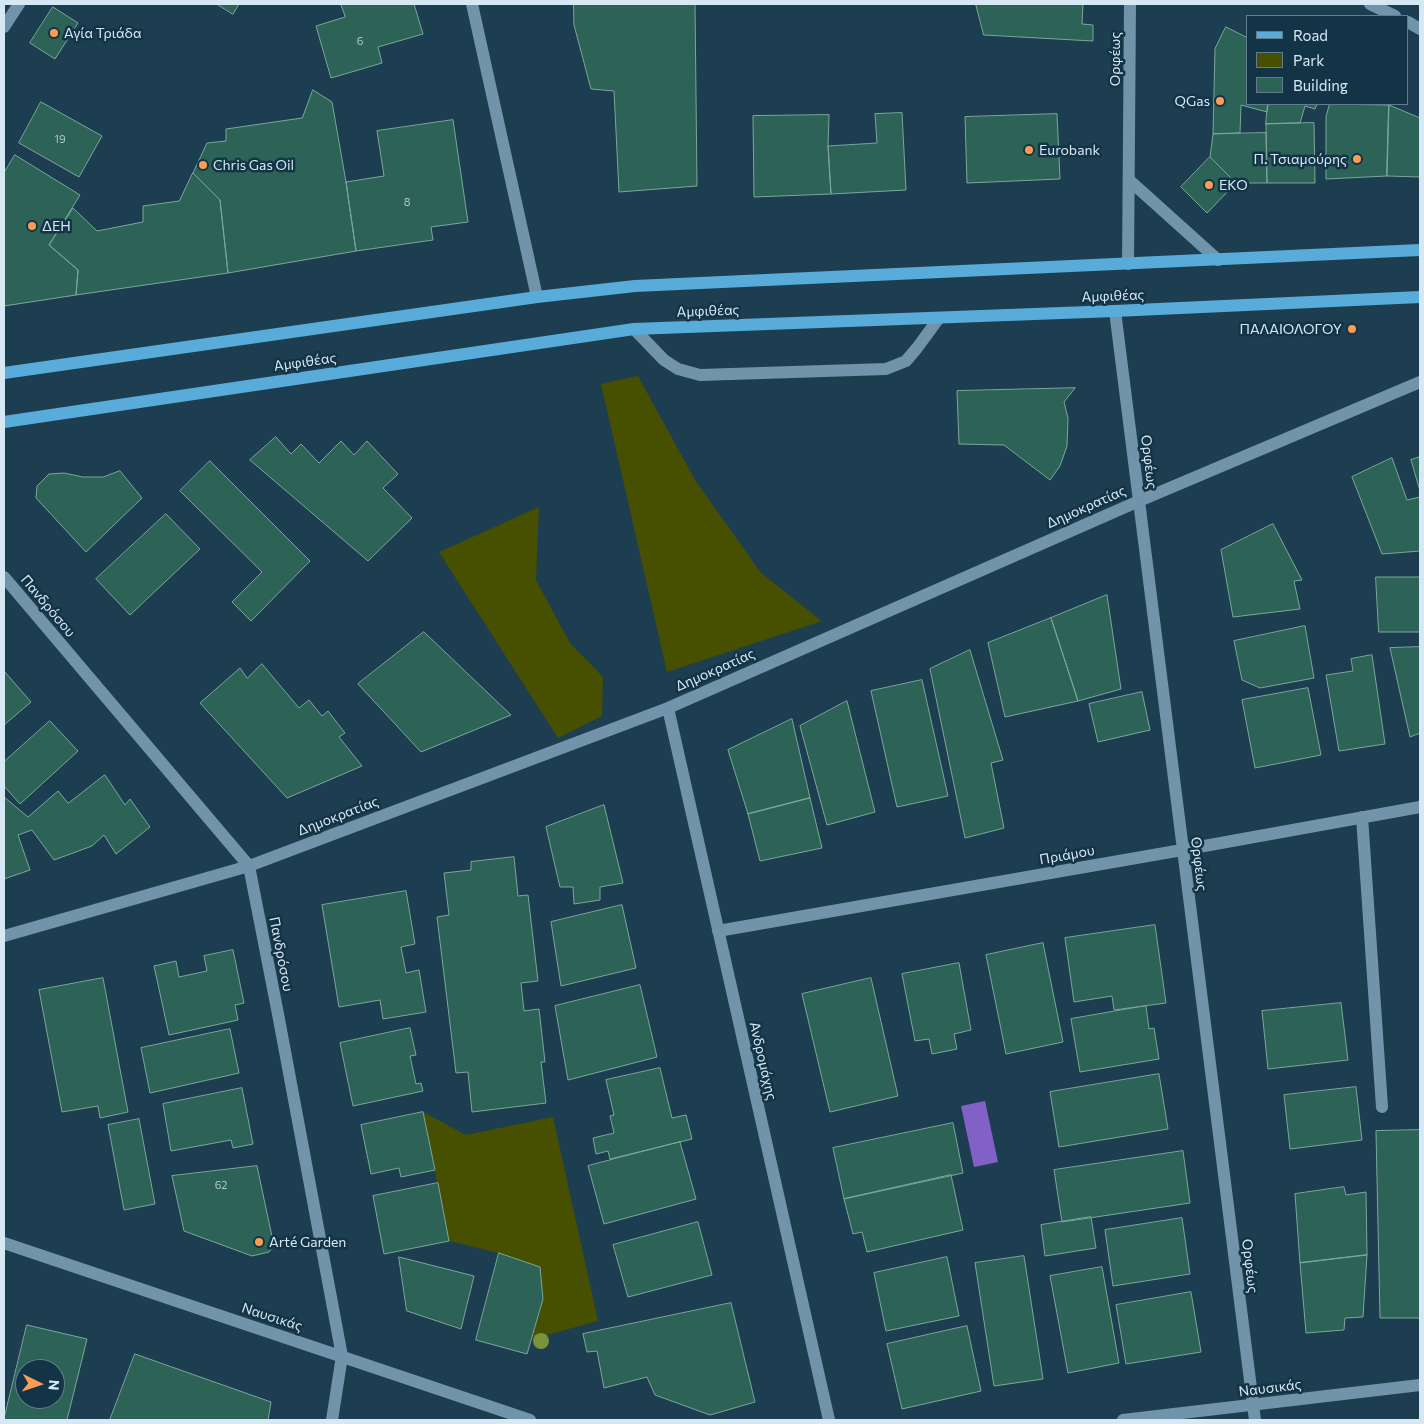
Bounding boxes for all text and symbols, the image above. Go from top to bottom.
legend [1246,15,1409,105]
place label: Αγία Τριάδα [64,25,142,41]
text: Road [1293,26,1328,44]
marker: Αγία Τριάδα [48,27,60,39]
street label: Ορφέως [1107,32,1123,86]
house number: 6 [357,34,363,48]
text: Park [1293,51,1324,69]
text: Building [1293,76,1348,94]
place label: QGas [1175,93,1210,109]
marker: QGas [1214,95,1226,107]
house number: 19 [54,132,66,146]
place label: Eurobank [1039,142,1100,158]
marker: Eurobank [1023,144,1035,156]
place label: Π. Τσιαμούρης [1254,151,1347,167]
marker: Π. Τσιαμούρης [1351,153,1363,165]
place label: Chris Gas Oil [213,157,294,173]
marker: Chris Gas Oil [197,159,209,171]
place label: EKO [1219,177,1248,193]
marker: EKO [1203,179,1215,191]
house number: 8 [404,195,410,209]
place label: ΔΕΗ [42,218,71,234]
marker: ΔΕΗ [26,220,38,232]
street label: Αμφιθέας [1081,287,1145,305]
street label: Αμφιθέας [676,302,740,320]
place label: ΠΑΛΑΙΟΛΟΓΟΥ [1239,321,1342,337]
marker: ΠΑΛΑΙΟΛΟΓΟΥ [1346,323,1358,335]
street label: Αμφιθέας [273,349,337,375]
street label: Ορφέως [1137,434,1161,490]
street label: Δημοκρατίας [1044,482,1128,532]
street label: Πανδρόσου [17,572,79,640]
street label: Δημοκρατίας [673,645,757,695]
street label: Δημοκρατίας [295,793,381,839]
street label: Ορφέως [1187,836,1211,892]
street label: Πριάμου [1038,842,1096,868]
street label: Πανδρόσου [266,915,296,993]
street label: Ανδρομάχης [746,1020,780,1102]
house number: 62 [215,1178,227,1192]
place label: Arté Garden [269,1234,346,1250]
marker: Arté Garden [253,1236,265,1248]
street label: Ορφέως [1238,1238,1262,1294]
street label: Ναυσικάς [240,1299,304,1335]
north arrow [15,1359,65,1409]
street label: Ναυσικάς [1238,1376,1302,1400]
text: N [46,1379,63,1391]

